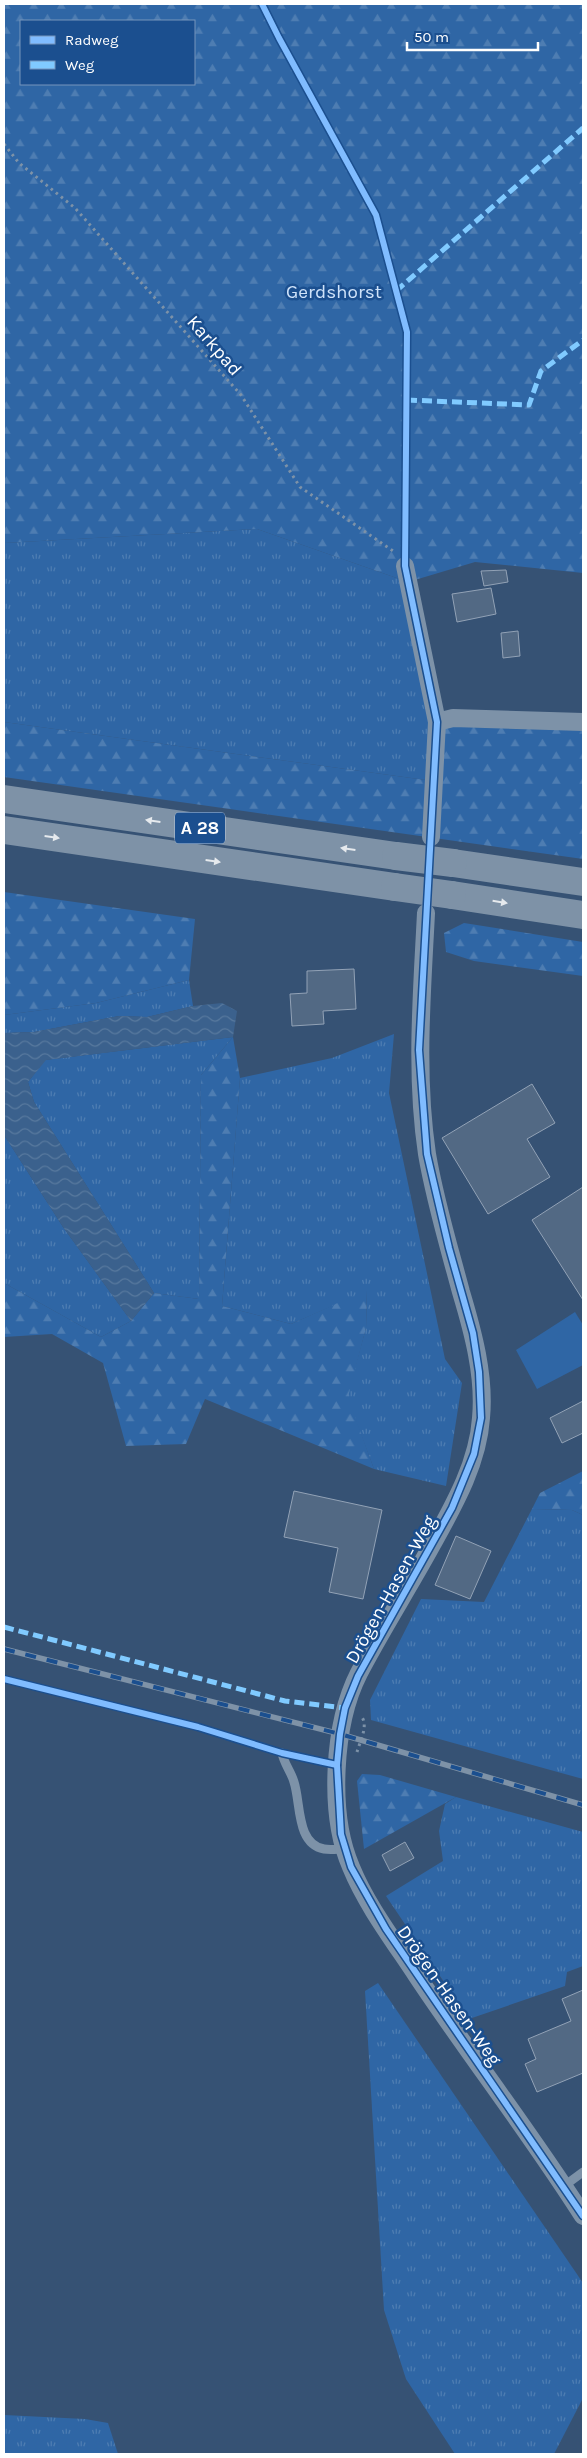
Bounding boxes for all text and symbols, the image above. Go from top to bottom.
legend [20,20,195,85]
scale bar [407,20,538,52]
text: 50 m [414,28,449,46]
text: Radweg [65,31,119,49]
text: Weg [65,56,95,74]
park label: Gerdshorst [286,281,382,303]
street label: Karkpad [182,311,246,380]
road number: A 28 [175,812,225,844]
one-way arrow [144,817,160,825]
one-way arrow [44,834,60,842]
one-way arrow [340,845,356,853]
one-way arrow [205,857,221,865]
one-way arrow [492,898,508,906]
street label: Drögen-Hasen-Weg [341,1511,441,1667]
street label: Drögen-Hasen-Weg [393,1921,506,2070]

